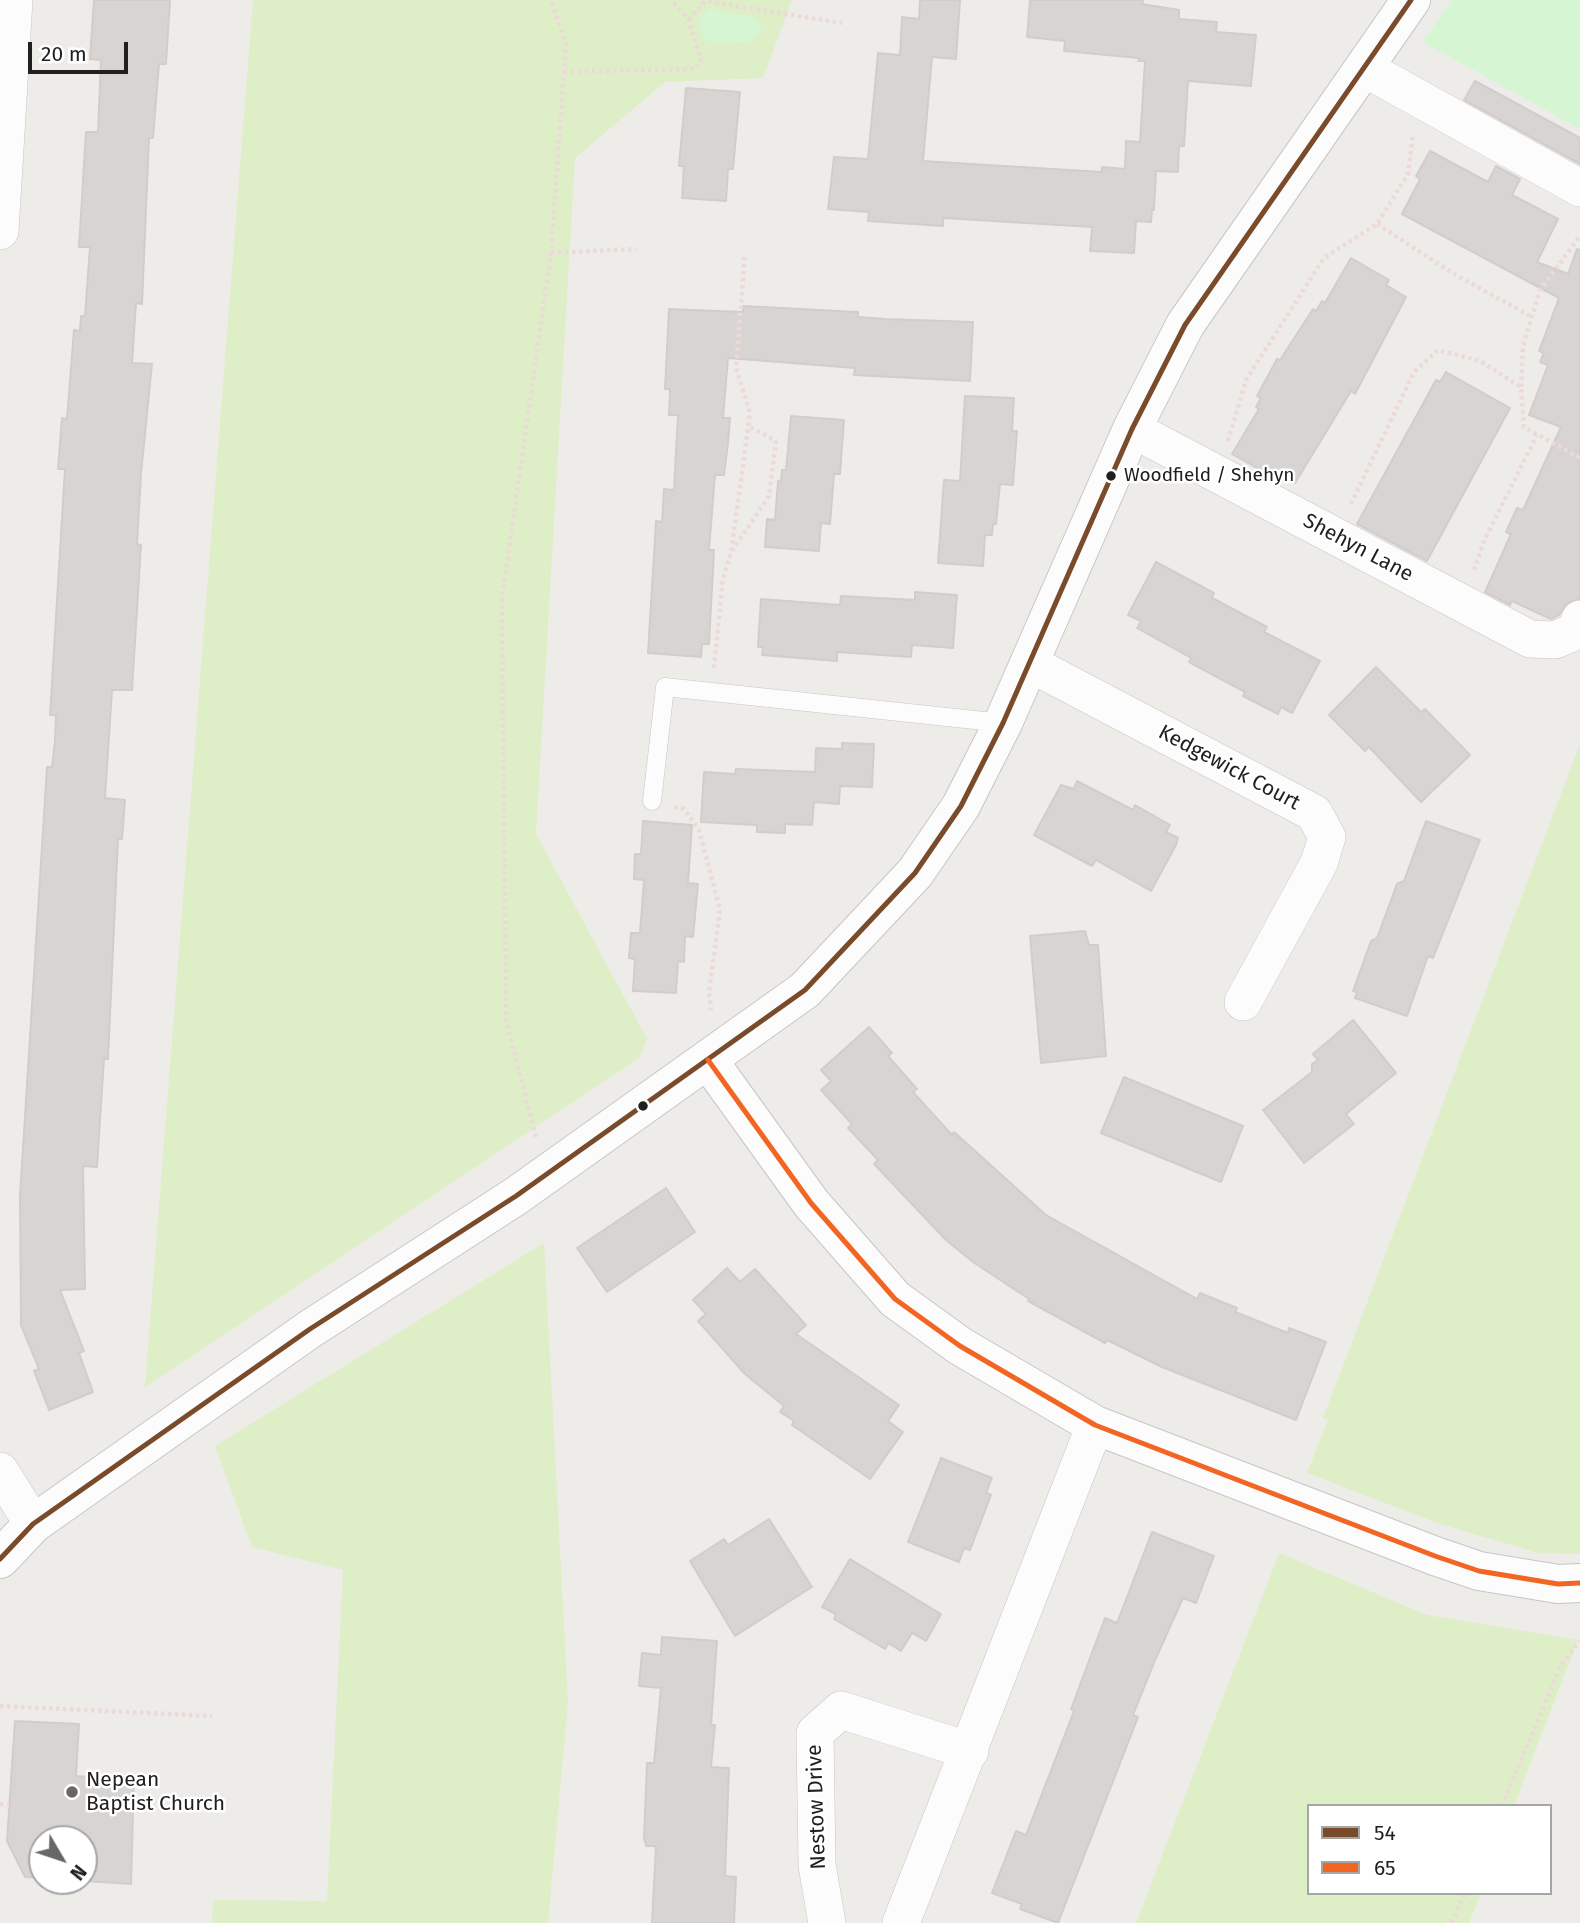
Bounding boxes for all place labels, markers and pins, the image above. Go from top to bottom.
place label: Woodfield / Shehyn [1124,465,1294,487]
marker: Woodfield / Shehyn [1104,469,1118,483]
unlabelled marker [636,1099,650,1113]
place label: Nepean Baptist Church [86,1767,225,1817]
marker: Nepean Baptist Church [64,1784,80,1800]

